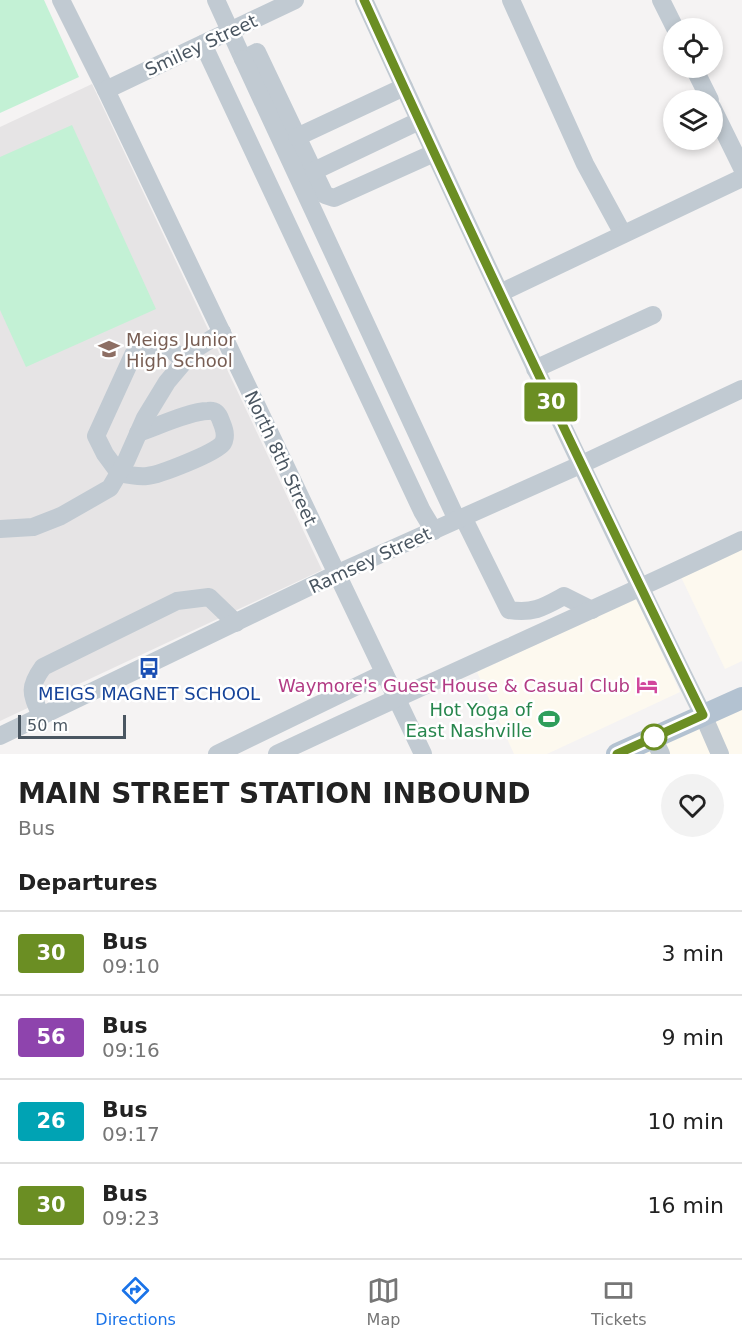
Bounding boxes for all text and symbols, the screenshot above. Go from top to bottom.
street label: Smiley Street [142,10,260,80]
map controls [663,18,723,150]
button: locate [663,18,723,78]
button: layers [663,90,723,150]
place label: Meigs Junior High School [126,329,236,371]
school or university icon: Meigs Junior High School [97,337,121,361]
line badge: 30 [524,382,578,422]
street label: North 8th Street [241,387,321,529]
text: 30 [536,390,566,414]
street label: Ramsey Street [306,523,434,597]
bus stop icon: MEIGS MAGNET SCHOOL [137,656,161,680]
hotel icon: Waymore's Guest House & Casual Club [635,673,659,697]
place label: Waymore's Guest House & Casual Club [278,675,630,696]
place label: MEIGS MAGNET SCHOOL [38,683,260,704]
place label: Hot Yoga of East Nashville [405,699,533,741]
sports icon: Hot Yoga of East Nashville [537,707,561,731]
scale bar [18,712,126,740]
text: 50 m [27,716,68,735]
unlabelled marker [641,724,667,750]
button: heart [661,774,724,837]
text: MAIN STREET STATION INBOUND [18,777,531,810]
text: Bus [18,816,55,840]
text: Departures [18,870,158,895]
text: Bus [102,929,148,954]
text: 30 [36,941,66,965]
text: 3 min [662,941,724,966]
text: 09:10 [102,954,160,978]
text: Bus [102,1013,148,1038]
text: 56 [36,1025,66,1049]
text: 9 min [662,1025,724,1050]
text: 09:16 [102,1038,160,1062]
text: Bus [102,1097,148,1122]
text: 26 [36,1109,66,1133]
text: 10 min [648,1109,724,1134]
text: 09:17 [102,1122,160,1146]
text: Bus [102,1181,148,1206]
text: 30 [36,1193,66,1217]
text: 16 min [648,1193,724,1218]
text: 09:23 [102,1206,160,1230]
tab: Directions [95,1274,176,1329]
tab: Map [367,1274,400,1329]
tab: Tickets [591,1274,647,1329]

